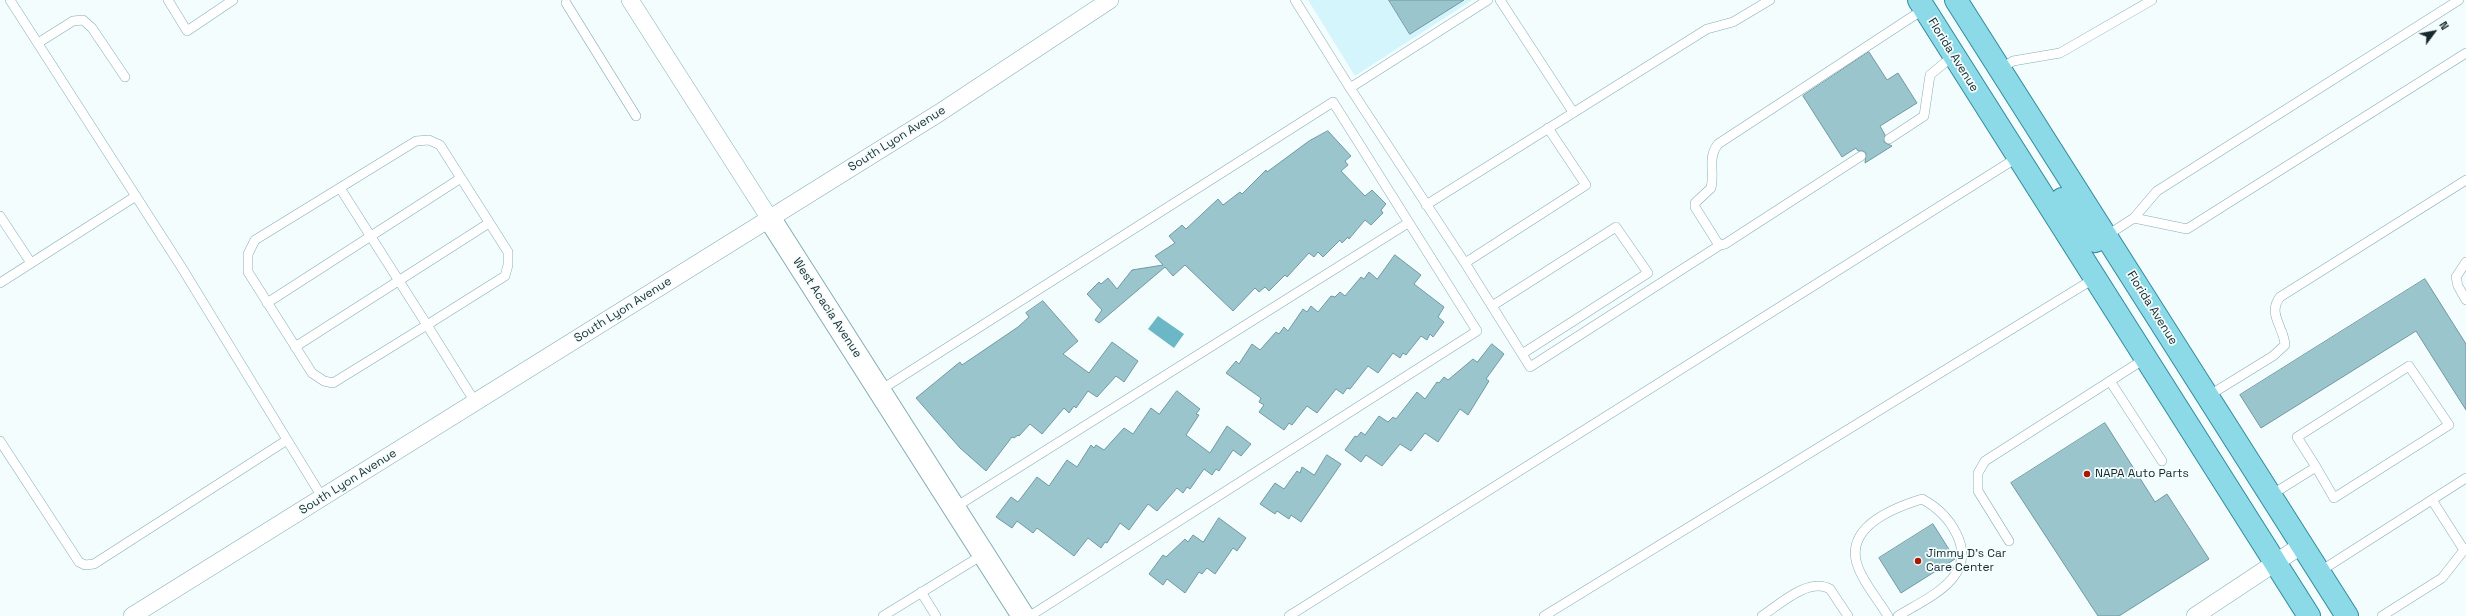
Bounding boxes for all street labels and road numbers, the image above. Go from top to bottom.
street label: Florida Avenue [1925,15,1981,95]
street label: South Lyon Avenue [846,103,948,175]
street label: West Acacia Avenue [789,255,865,361]
street label: Florida Avenue [2124,268,2180,348]
street label: South Lyon Avenue [572,274,674,346]
street label: South Lyon Avenue [297,446,399,518]

